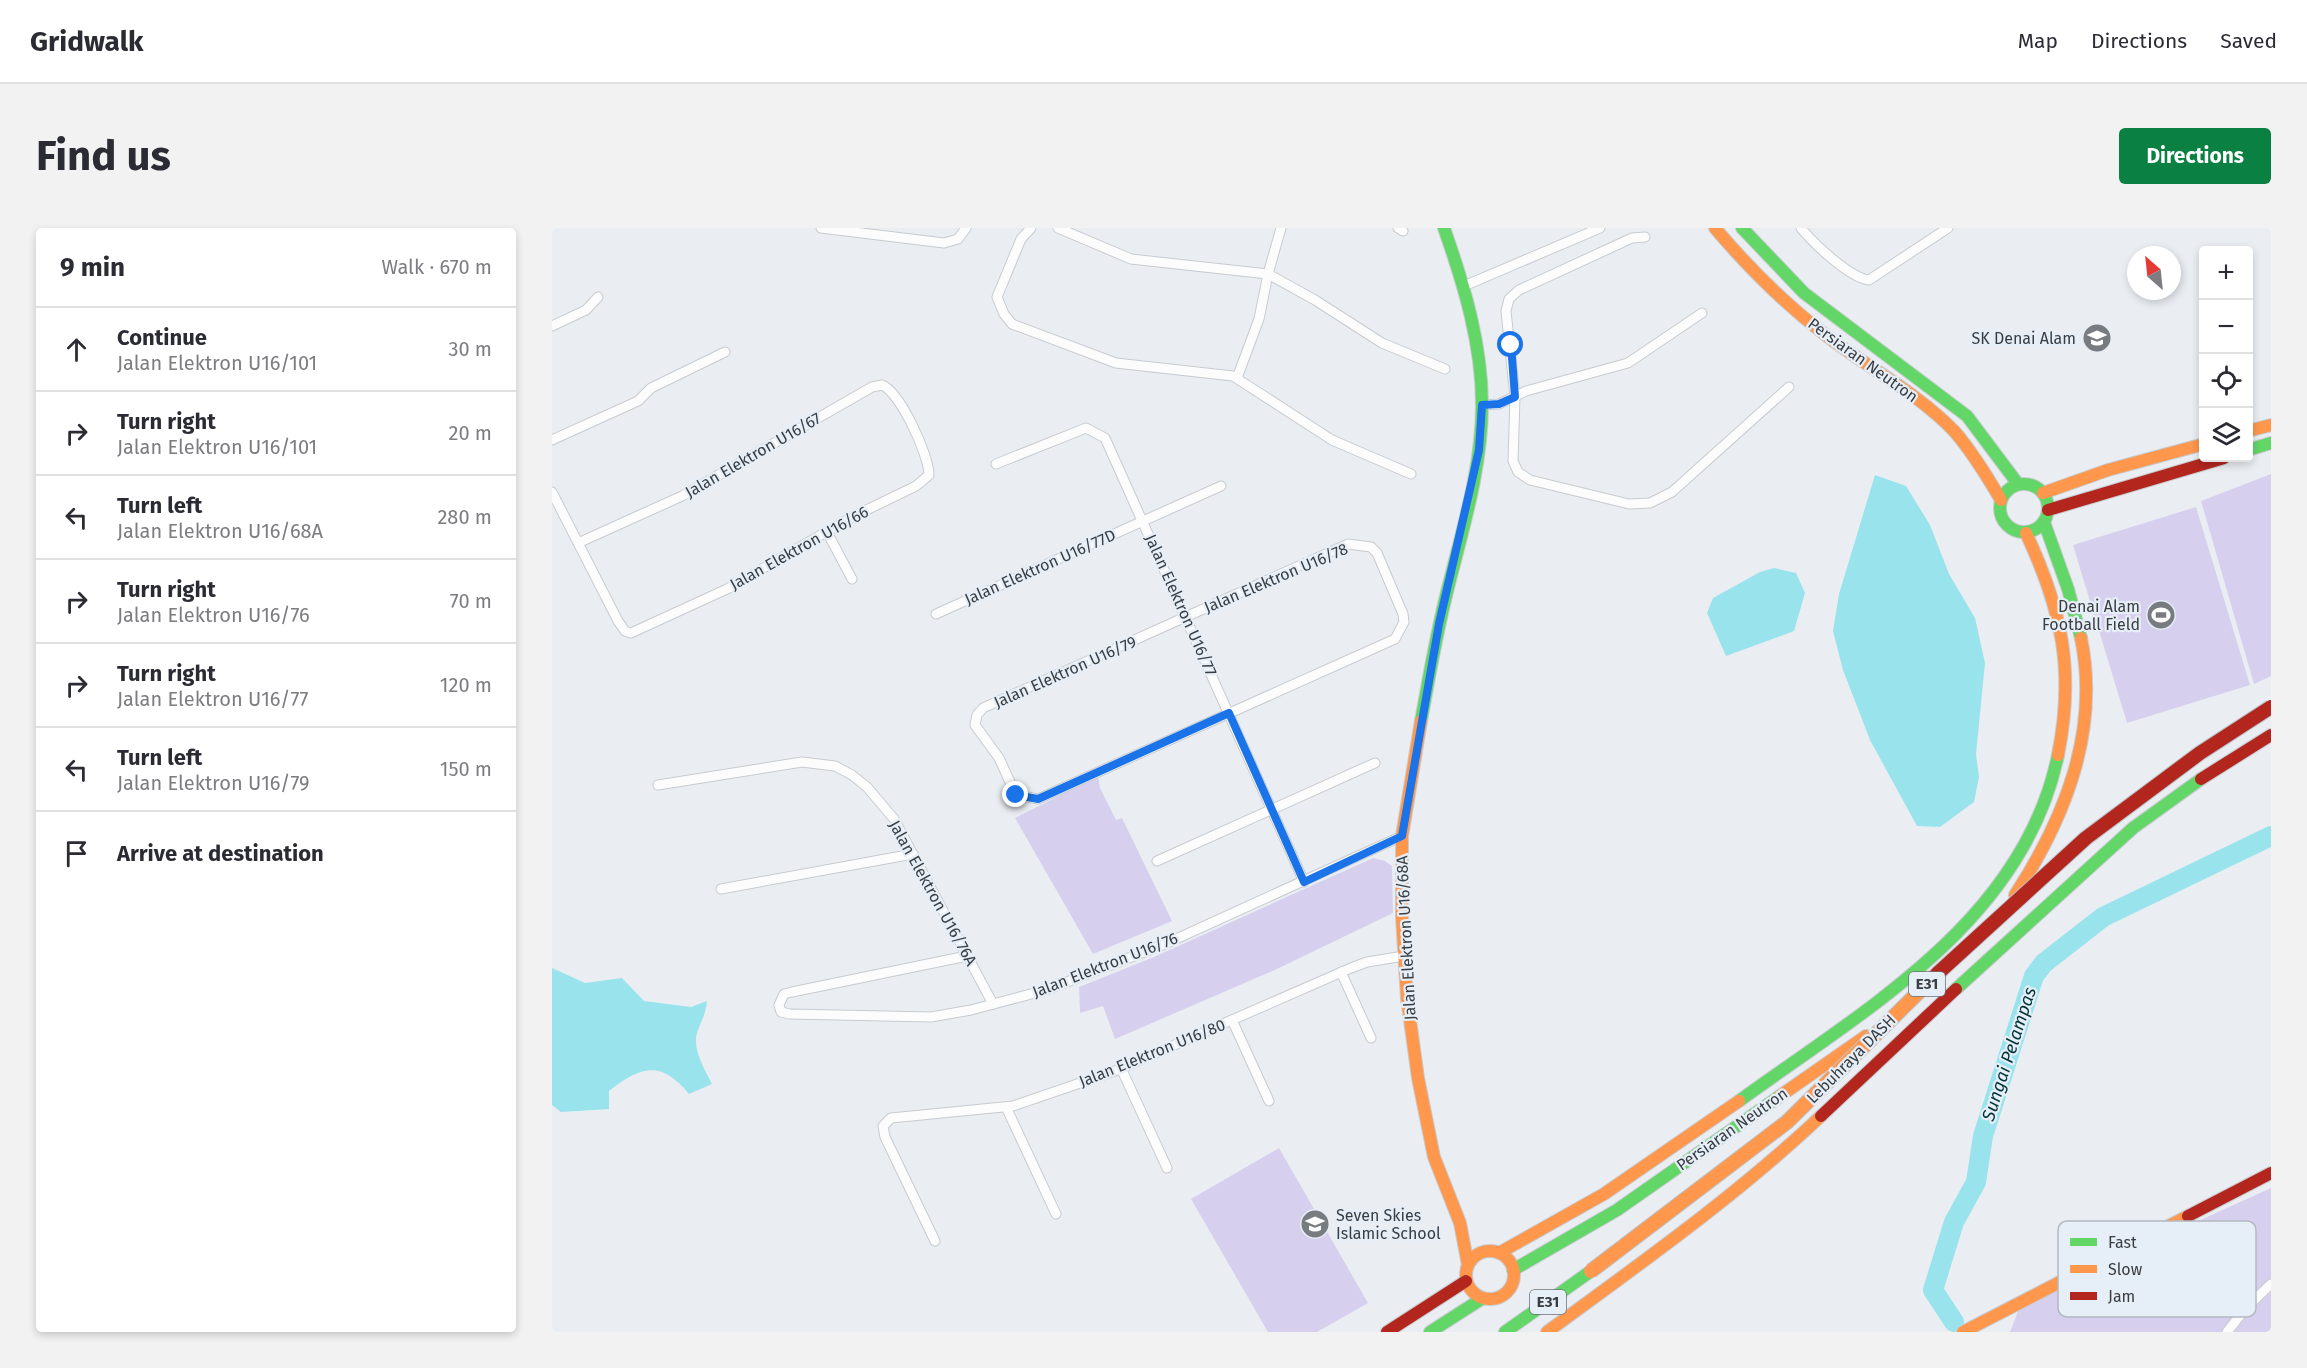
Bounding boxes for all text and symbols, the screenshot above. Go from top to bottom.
text: Gridwalk [30,25,143,58]
text: Map [2018,28,2058,54]
text: Directions [2091,28,2187,54]
text: Saved [2220,28,2277,54]
button: Directions [2119,128,2271,184]
text: Find us [36,131,171,181]
north arrow [2127,246,2181,300]
map controls [2199,246,2253,462]
button: + [2199,246,2253,300]
text: 9 min [60,252,125,283]
text: Walk · 670 m [382,255,492,279]
button: − [2199,300,2253,354]
street label: Persiaran Neutron [1804,314,1922,406]
school or university icon: SK Denai Alam [2081,322,2113,354]
text: Continue [117,324,207,351]
place label: SK Denai Alam [1972,329,2076,348]
route start [1497,331,1523,357]
icon: ahead [60,333,93,366]
text: 30 m [448,337,492,361]
text: Jalan Elektron U16/101 [117,351,317,375]
button: locate [2199,354,2253,408]
text: Turn right [117,408,216,435]
street label: Jalan Elektron U16/67 [682,408,824,502]
button: layers [2199,408,2253,462]
icon: right [60,417,93,450]
text: 20 m [449,421,492,445]
text: Jalan Elektron U16/101 [117,435,317,459]
text: Turn left [117,492,202,519]
icon: left [60,501,93,534]
street label: Jalan Elektron U16/66 [726,502,872,594]
text: 280 m [437,505,492,529]
text: Jalan Elektron U16/68A [117,519,323,543]
street label: Jalan Elektron U16/77D [962,525,1118,609]
street label: Jalan Elektron U16/77 [1141,531,1221,679]
street label: Jalan Elektron U16/78 [1201,539,1351,617]
text: Turn right [117,576,216,603]
icon: right [60,585,93,618]
text: 70 m [450,589,492,613]
place label: Denai Alam Football Field [2042,597,2140,634]
sports icon: Denai Alam Football Field [2145,599,2177,631]
text: Jalan Elektron U16/76 [117,603,310,627]
street label: Jalan Elektron U16/79 [991,632,1139,712]
text: Turn right [117,660,216,687]
icon: right [60,669,93,702]
text: 120 m [440,673,492,697]
text: Jalan Elektron U16/77 [117,687,308,711]
text: Turn left [117,744,202,771]
icon: left [60,753,93,786]
text: 150 m [440,757,492,781]
text: Jalan Elektron U16/79 [117,771,310,795]
route end [1002,781,1028,807]
street label: Jalan Elektron U16/76A [885,817,981,970]
icon: arrive [60,837,93,870]
text: Arrive at destination [117,840,324,867]
street label: Jalan Elektron U16/68A [1392,854,1420,1021]
street label: Jalan Elektron U16/76 [1030,929,1180,1001]
road number: E31 [1909,972,1945,996]
water label: Sungai Pelampas [1977,984,2041,1125]
street label: Lebuhraya DASH [1803,1011,1899,1107]
street label: Jalan Elektron U16/80 [1076,1015,1228,1091]
street label: Persiaran Neutron [1673,1084,1791,1174]
place label: Seven Skies Islamic School [1336,1206,1441,1243]
school or university icon: Seven Skies Islamic School [1299,1208,1331,1240]
legend [2058,1221,2256,1317]
text: Fast [2108,1233,2137,1252]
text: Slow [2108,1260,2143,1279]
text: Jam [2108,1287,2135,1306]
road number: E31 [1530,1290,1566,1314]

